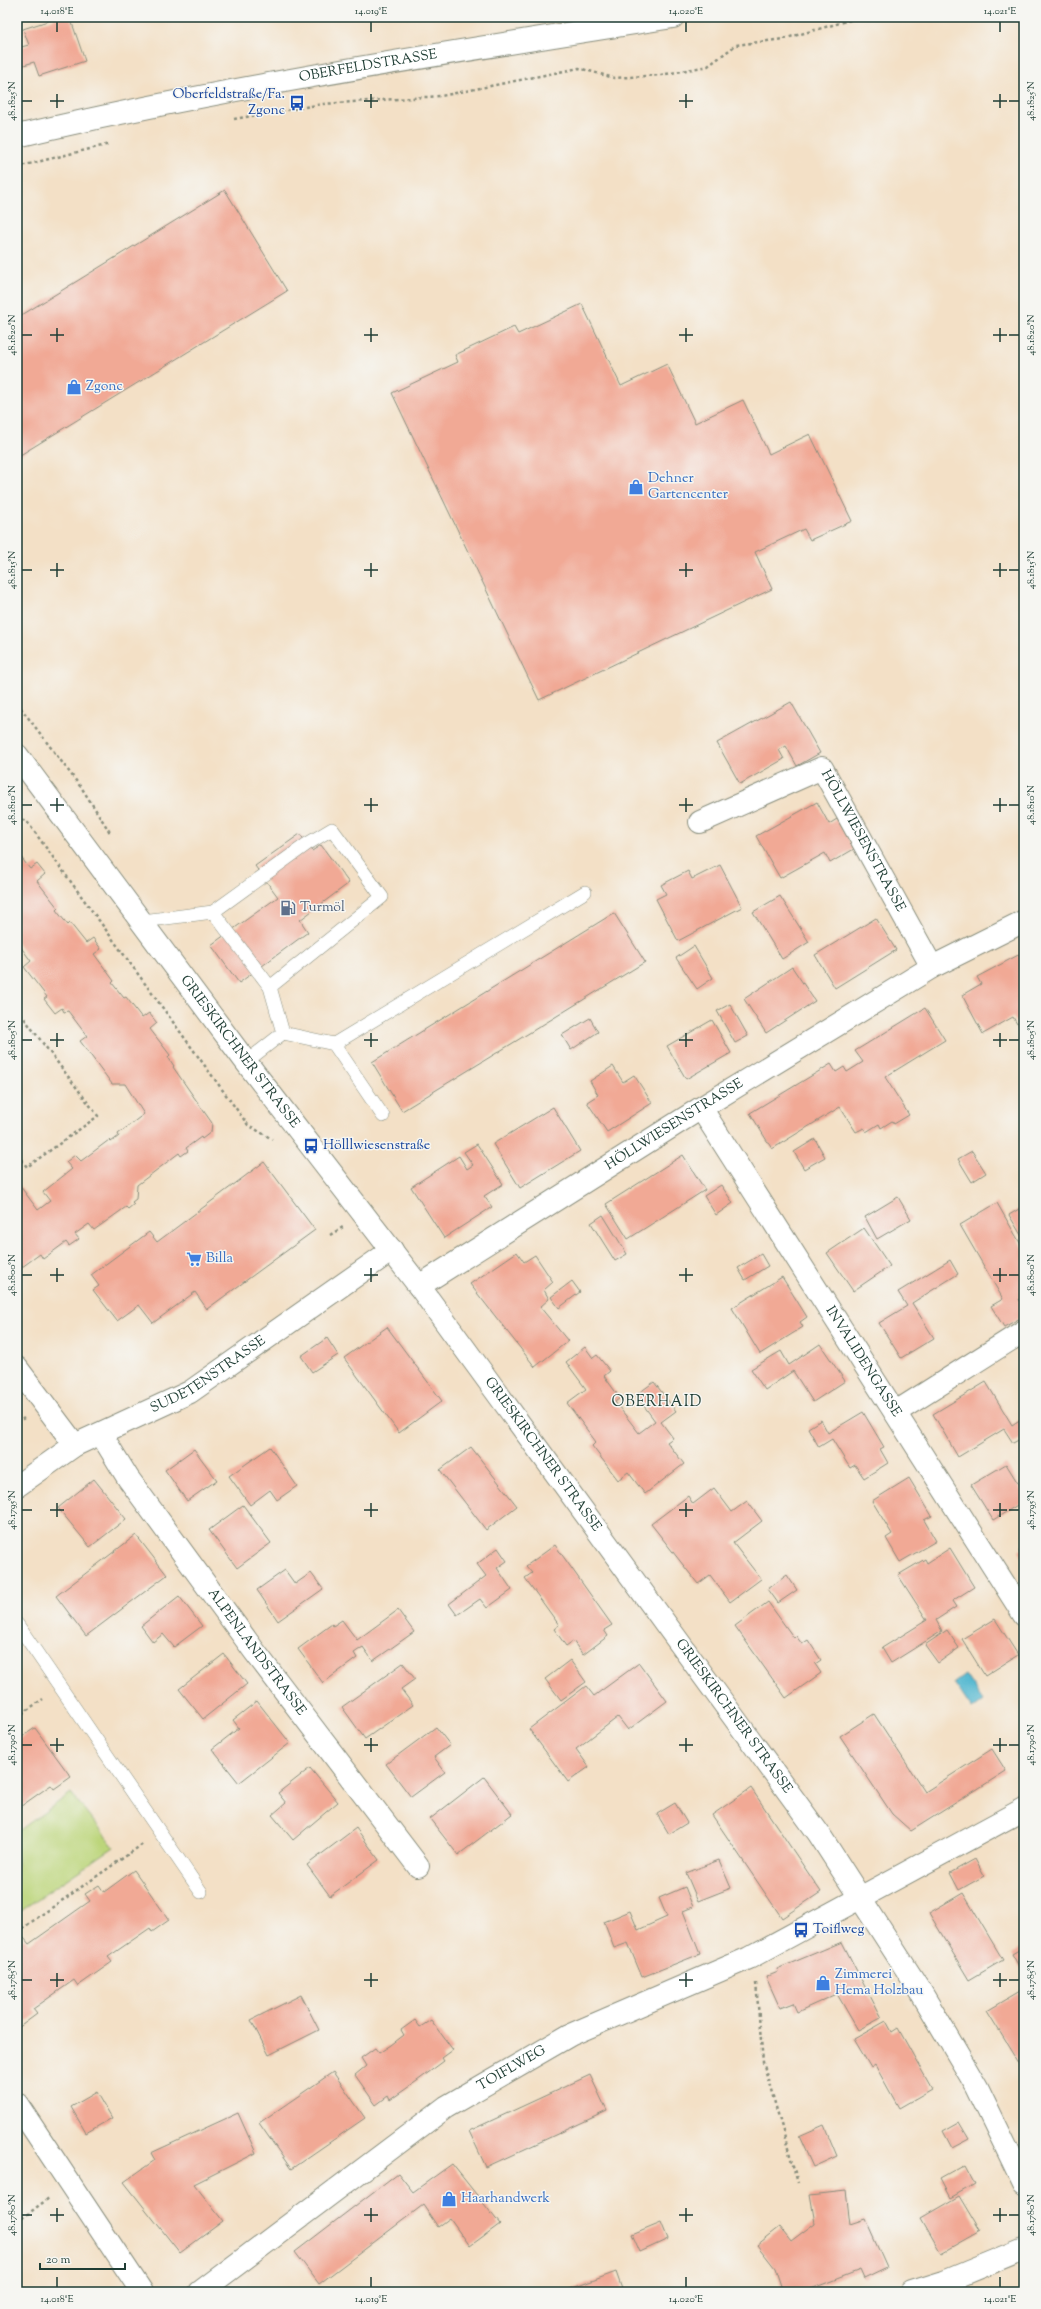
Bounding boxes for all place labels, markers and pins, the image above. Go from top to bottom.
place label: Oberfeldstraße/Fa. Zgonc [172,85,285,121]
bus stop icon: Oberfeldstraße/Fa. Zgonc [288,94,306,112]
place label: Zgonc [86,377,123,397]
shop icon: Zgonc [65,378,83,396]
place label: Dehner Gartencenter [648,469,729,505]
shop icon: Dehner Gartencenter [627,478,645,496]
place label: Turmöl [300,898,345,918]
fuel station icon: Turmöl [279,899,297,917]
place label: Hölllwiesenstraße [323,1136,430,1156]
bus stop icon: Hölllwiesenstraße [302,1137,320,1155]
place label: Billa [206,1249,234,1269]
supermarket icon: Billa [185,1250,203,1268]
place label: Toiflweg [813,1920,864,1940]
bus stop icon: Toiflweg [792,1921,810,1939]
place label: Zimmerei Hema Holzbau [835,1965,923,2001]
shop icon: Zimmerei Hema Holzbau [814,1974,832,1992]
place label: Haarhandwerk [461,2189,550,2209]
shop icon: Haarhandwerk [440,2190,458,2208]

